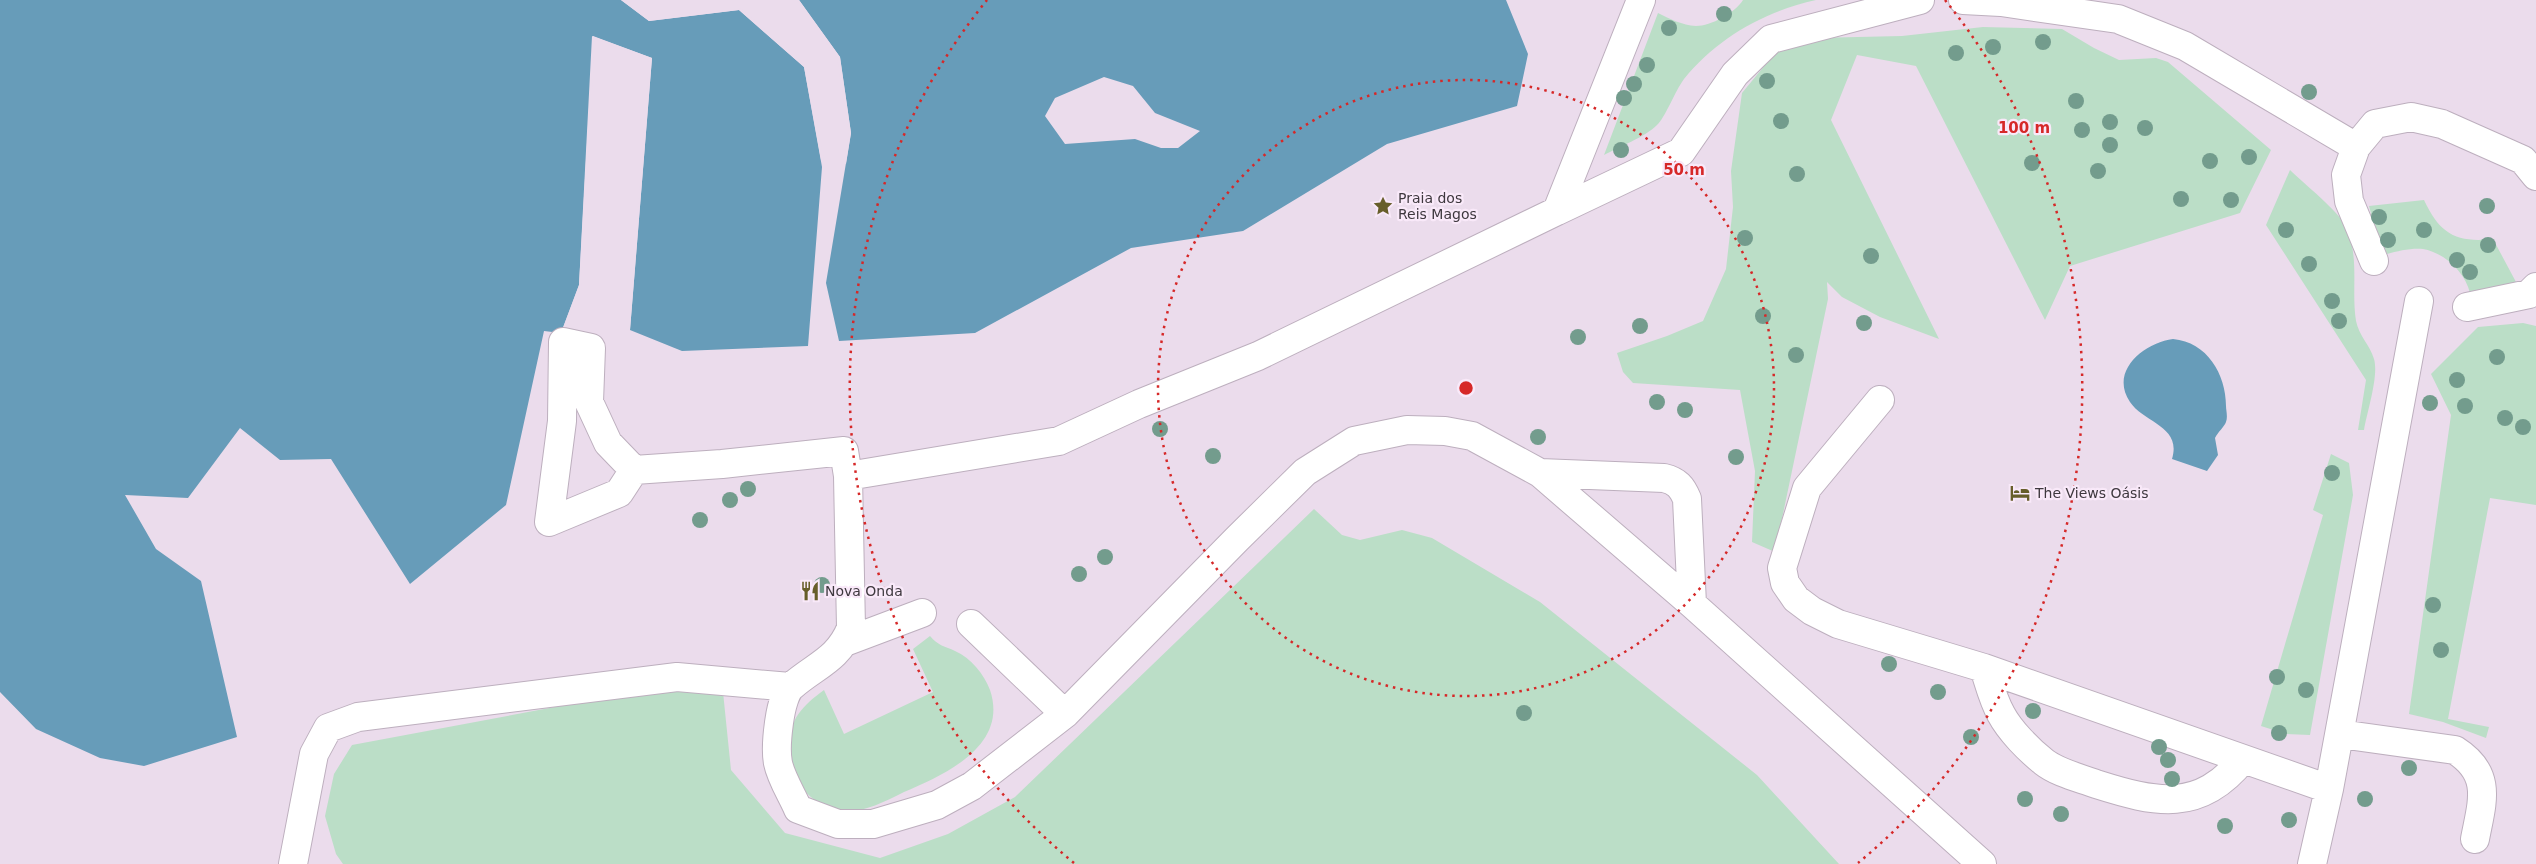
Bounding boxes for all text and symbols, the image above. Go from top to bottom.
text: 100 m [1998,119,2050,137]
text: 50 m [1663,161,1705,179]
place label: Praia dos Reis Magos [1398,190,1477,222]
place icon: Praia dos Reis Magos [1372,195,1394,217]
centre of rings [1457,379,1475,397]
hotel icon: The Views Oásis [2009,482,2031,504]
place label: The Views Oásis [2034,485,2149,501]
restaurant icon: Nova Onda [799,580,821,602]
place label: Nova Onda [825,583,903,599]

